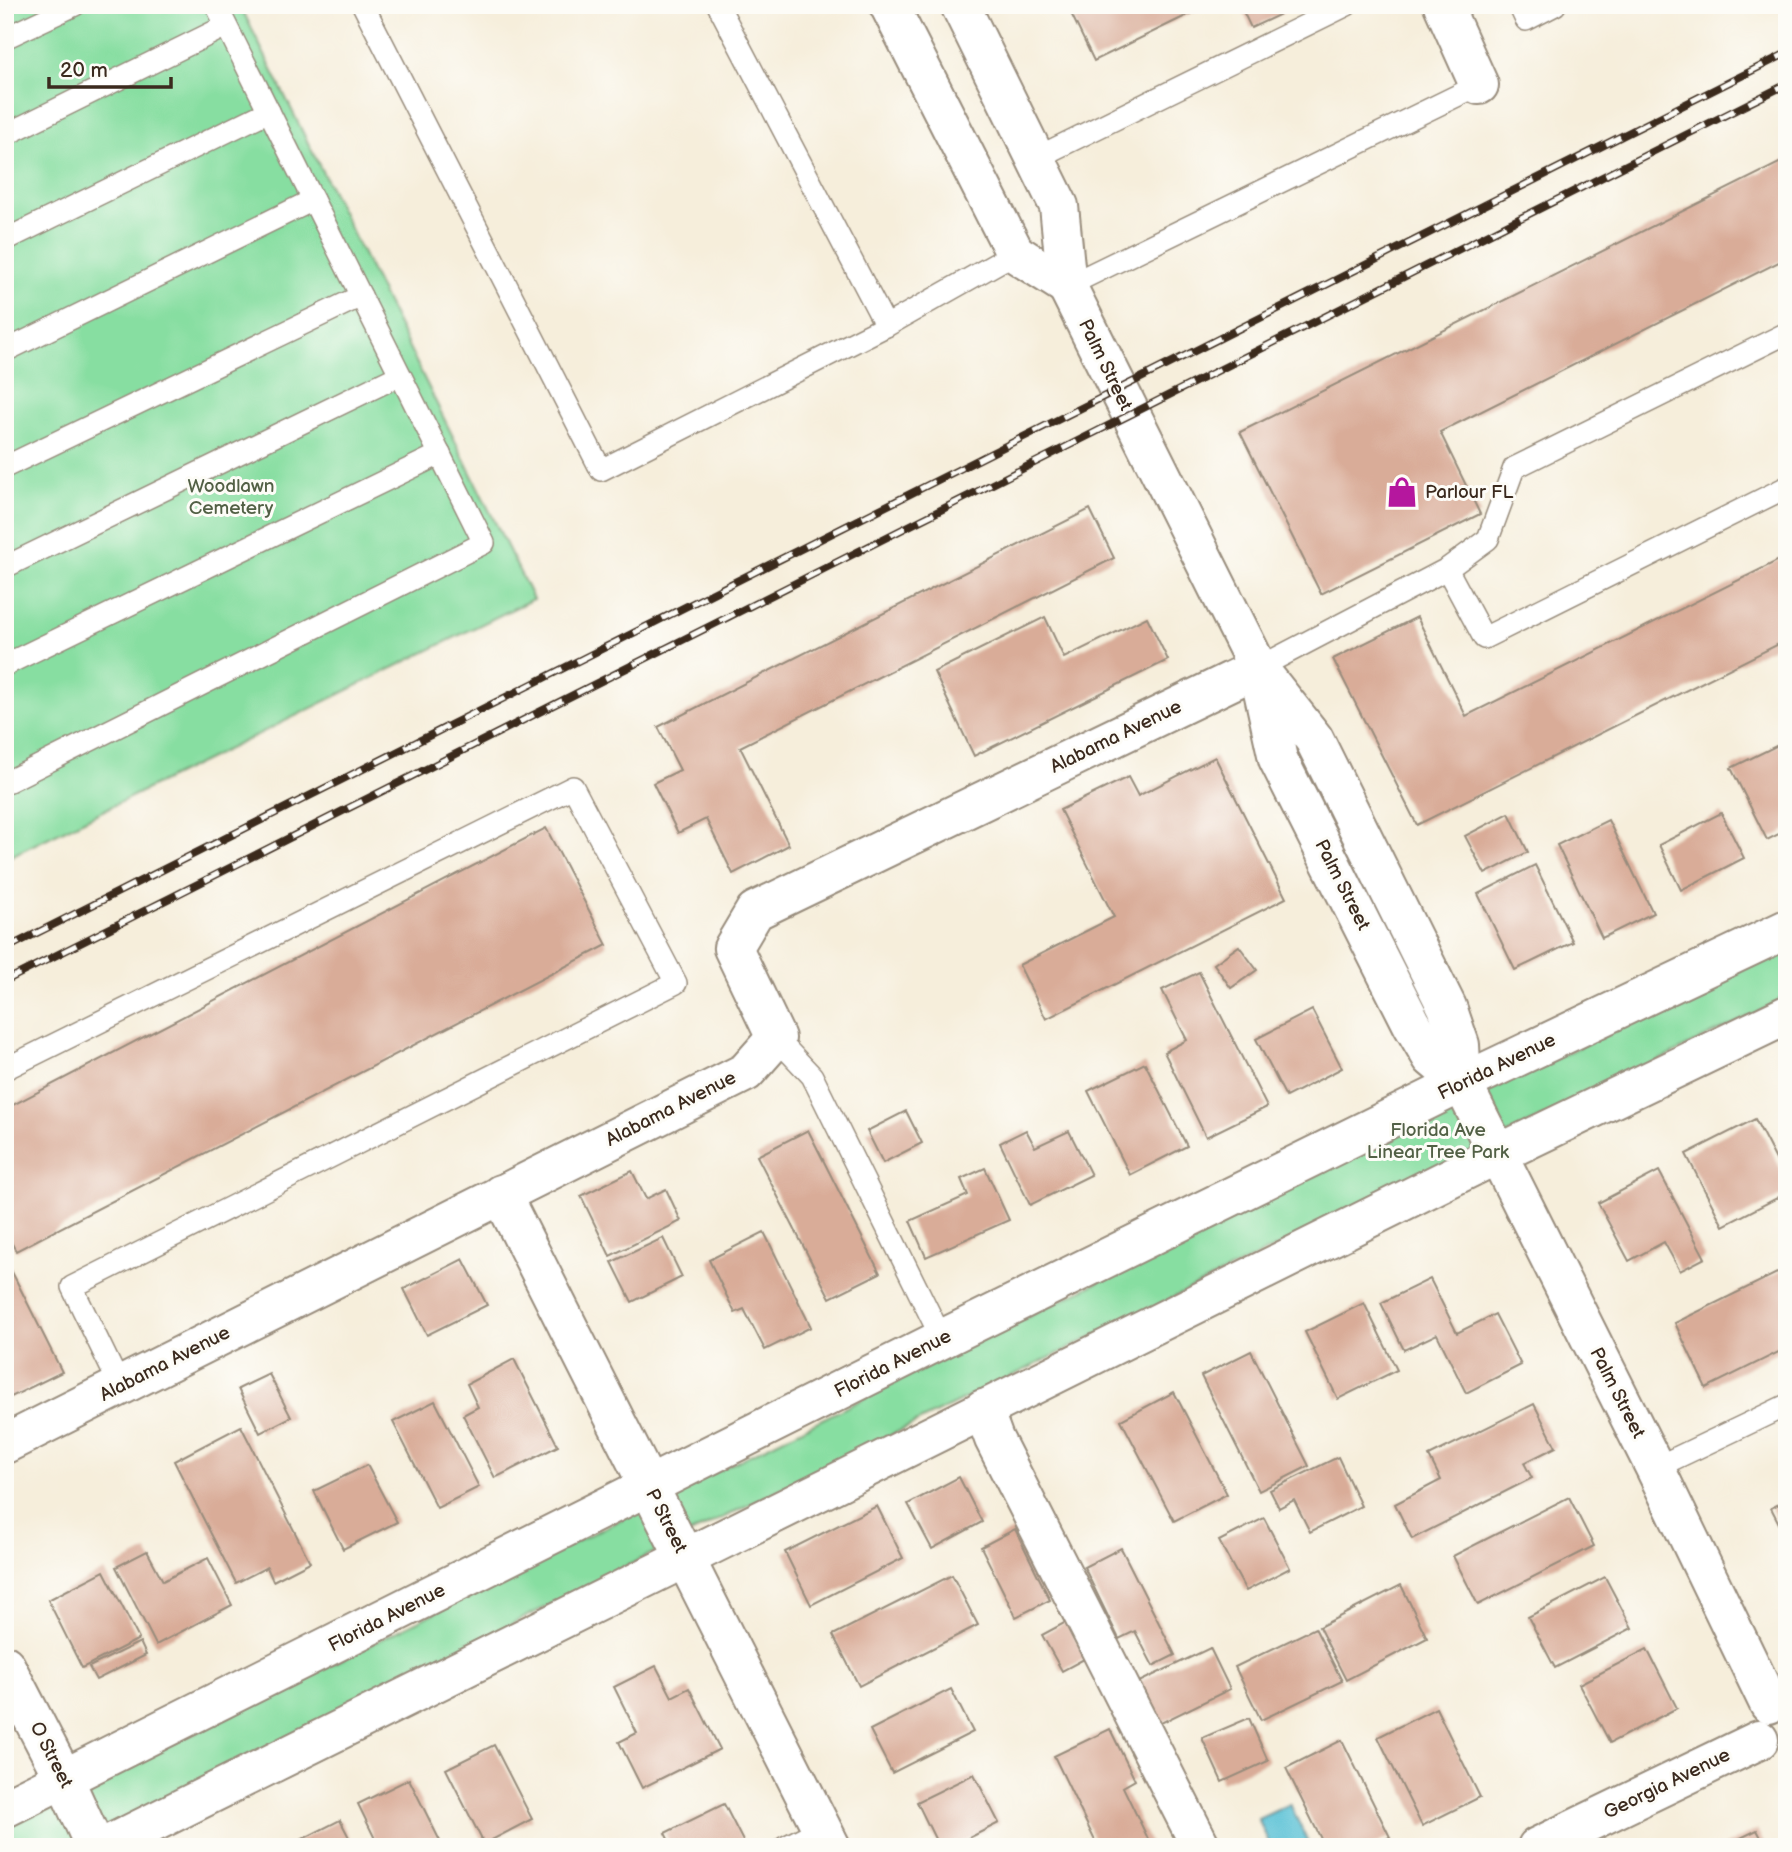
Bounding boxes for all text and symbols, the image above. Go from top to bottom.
scale bar [49,46,172,90]
text: 20 m [60,58,108,83]
street label: Palm Street [1073,316,1137,415]
park label: Woodlawn Cemetery [187,475,275,520]
shop icon: Parlour FL [1385,475,1419,509]
place label: Parlour FL [1425,481,1513,504]
street label: Alabama Avenue [1047,695,1185,779]
street label: Palm Street [1309,836,1375,934]
street label: Florida Avenue [1434,1029,1560,1105]
street label: Alabama Avenue [602,1066,740,1152]
park label: Florida Ave Linear Tree Park [1367,1119,1510,1164]
street label: Alabama Avenue [96,1321,234,1407]
street label: Florida Avenue [831,1325,955,1403]
street label: Palm Street [1584,1344,1650,1442]
street label: P Street [640,1485,692,1557]
street label: Florida Avenue [325,1579,449,1657]
street label: O Street [25,1718,78,1792]
street label: Georgia Avenue [1600,1743,1734,1825]

